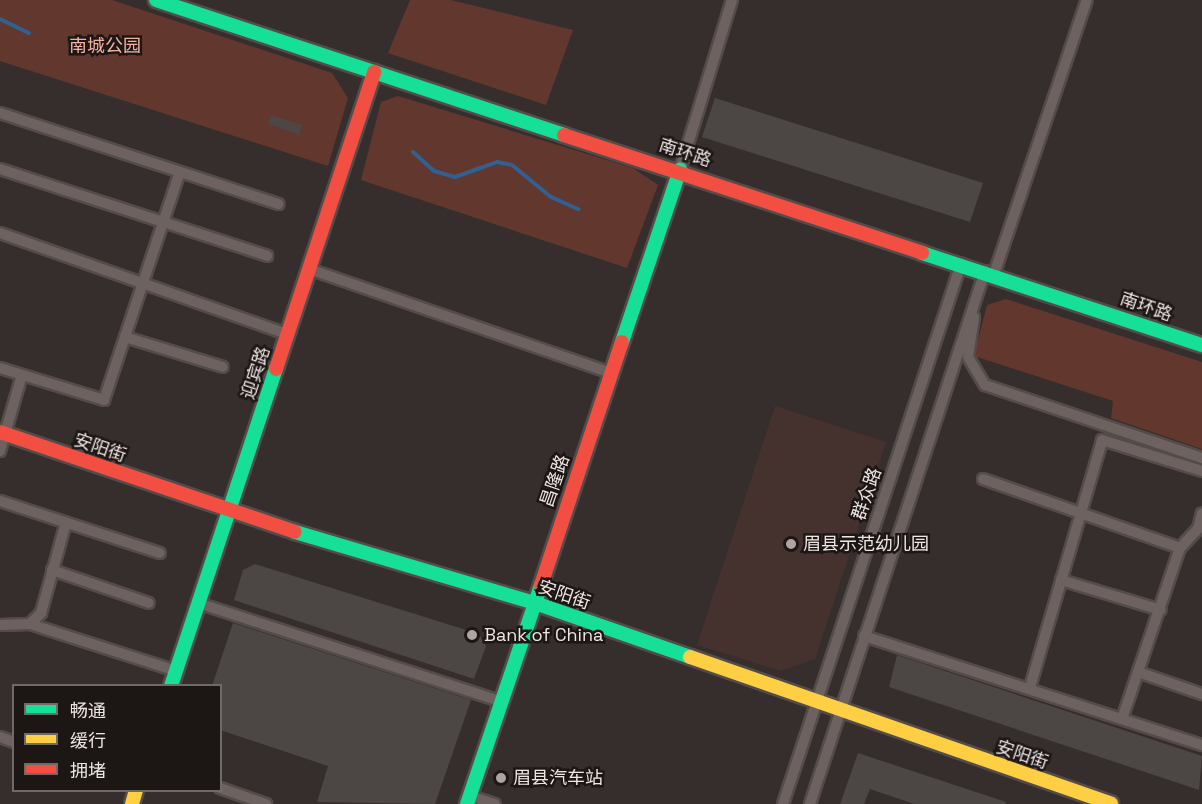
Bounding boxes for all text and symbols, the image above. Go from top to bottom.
park label: 南城公园 [69,35,141,57]
street label: 南环路 [656,134,714,172]
street label: 南环路 [1117,288,1175,326]
street label: 迎宾路 [237,344,275,402]
street label: 安阳街 [71,429,129,467]
street label: 昌隆路 [536,452,574,510]
street label: 群众路 [848,465,886,523]
place label: 眉县示范幼儿园 [803,533,929,555]
marker: 眉县示范幼儿园 [784,537,798,551]
street label: 安阳街 [535,576,593,614]
place label: Bank of China [484,624,603,646]
marker: Bank of China [465,628,479,642]
legend [12,684,222,792]
text: 畅通 [70,699,106,722]
text: 缓行 [70,729,106,752]
street label: 安阳街 [993,736,1051,774]
text: 拥堵 [70,759,106,782]
place label: 眉县汽车站 [513,767,603,789]
marker: 眉县汽车站 [494,771,508,785]

